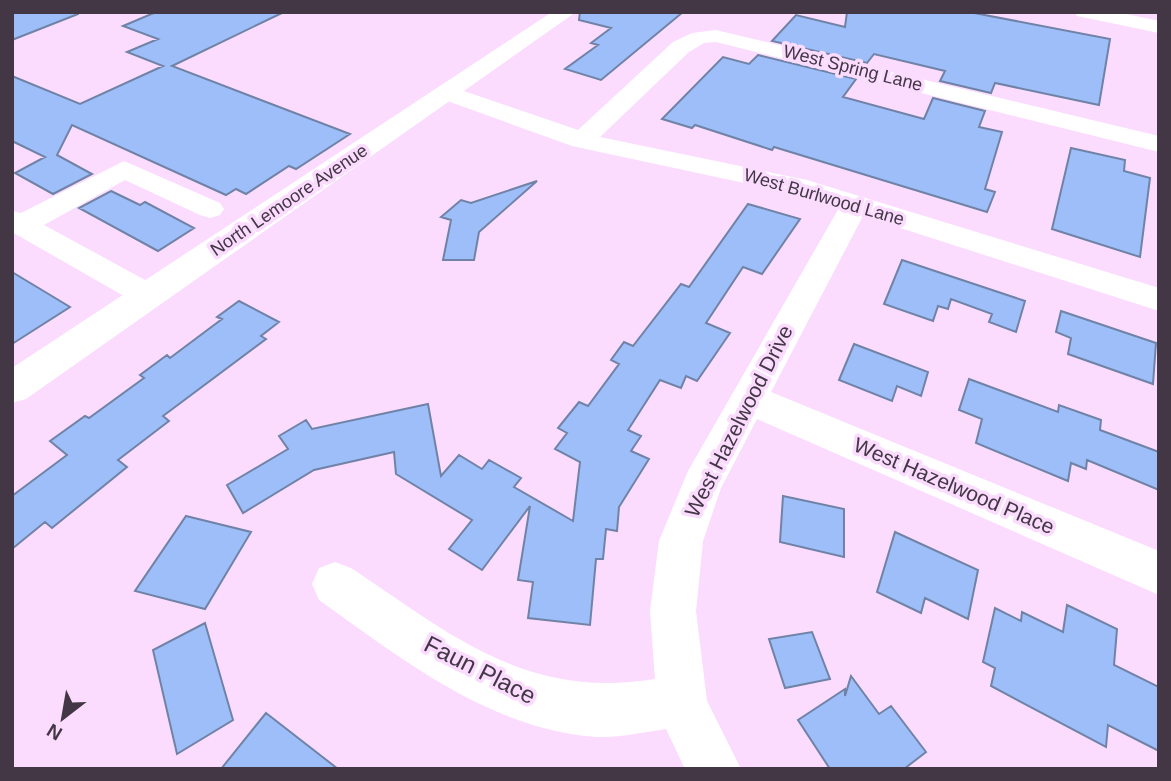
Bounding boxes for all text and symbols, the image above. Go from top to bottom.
street label: West Spring Lane [781,41,925,95]
street label: North Lemoore Avenue [207,140,371,260]
street label: West Burlwood Lane [742,165,906,229]
street label: West Hazelwood Drive [680,321,797,520]
street label: West Hazelwood Place [850,433,1058,538]
street label: Faun Place [420,630,540,709]
north arrow [28,683,98,753]
text: N [43,720,66,745]

